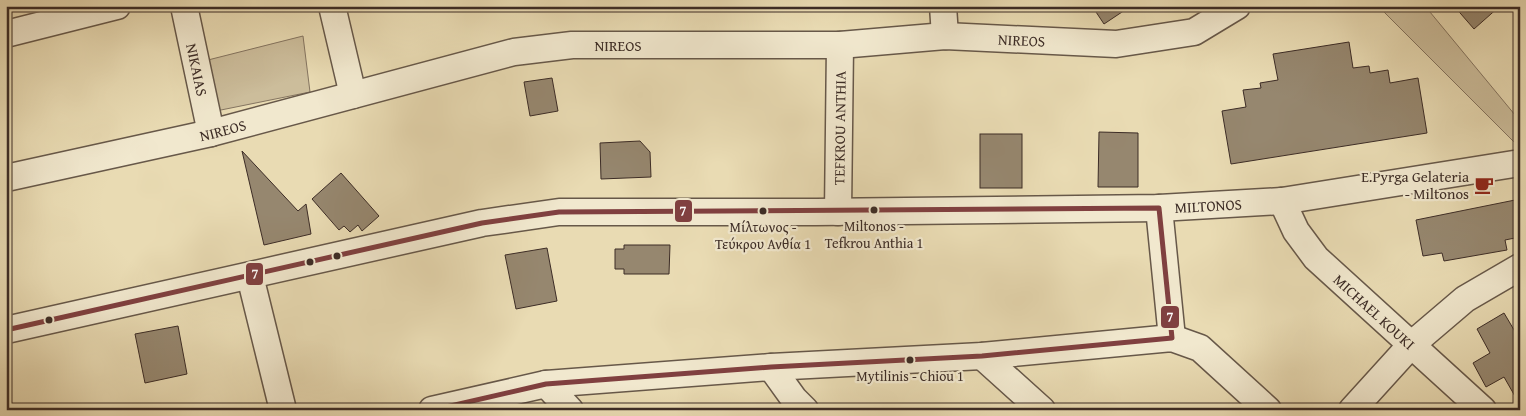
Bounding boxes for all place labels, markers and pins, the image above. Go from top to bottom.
place label: E.Pyrga Gelateria - Miltonos [1361,166,1469,204]
cafe icon: E.Pyrga Gelateria - Miltonos [1473,174,1495,196]
marker: Miltonos - Tefkrou Anthia 1 [869,205,879,215]
marker: Μίλτωνος - Τεύκρου Ανθία 1 [758,206,768,216]
place label: Miltonos - Tefkrou Anthia 1 [825,216,923,253]
place label: Μίλτωνος - Τεύκρου Ανθία 1 [715,217,811,254]
unlabelled marker [332,251,342,261]
unlabelled marker [305,257,315,267]
unlabelled marker [44,315,54,325]
marker: Mytilinis - Chiou 1 [905,355,915,365]
place label: Mytilinis - Chiou 1 [856,366,964,386]

